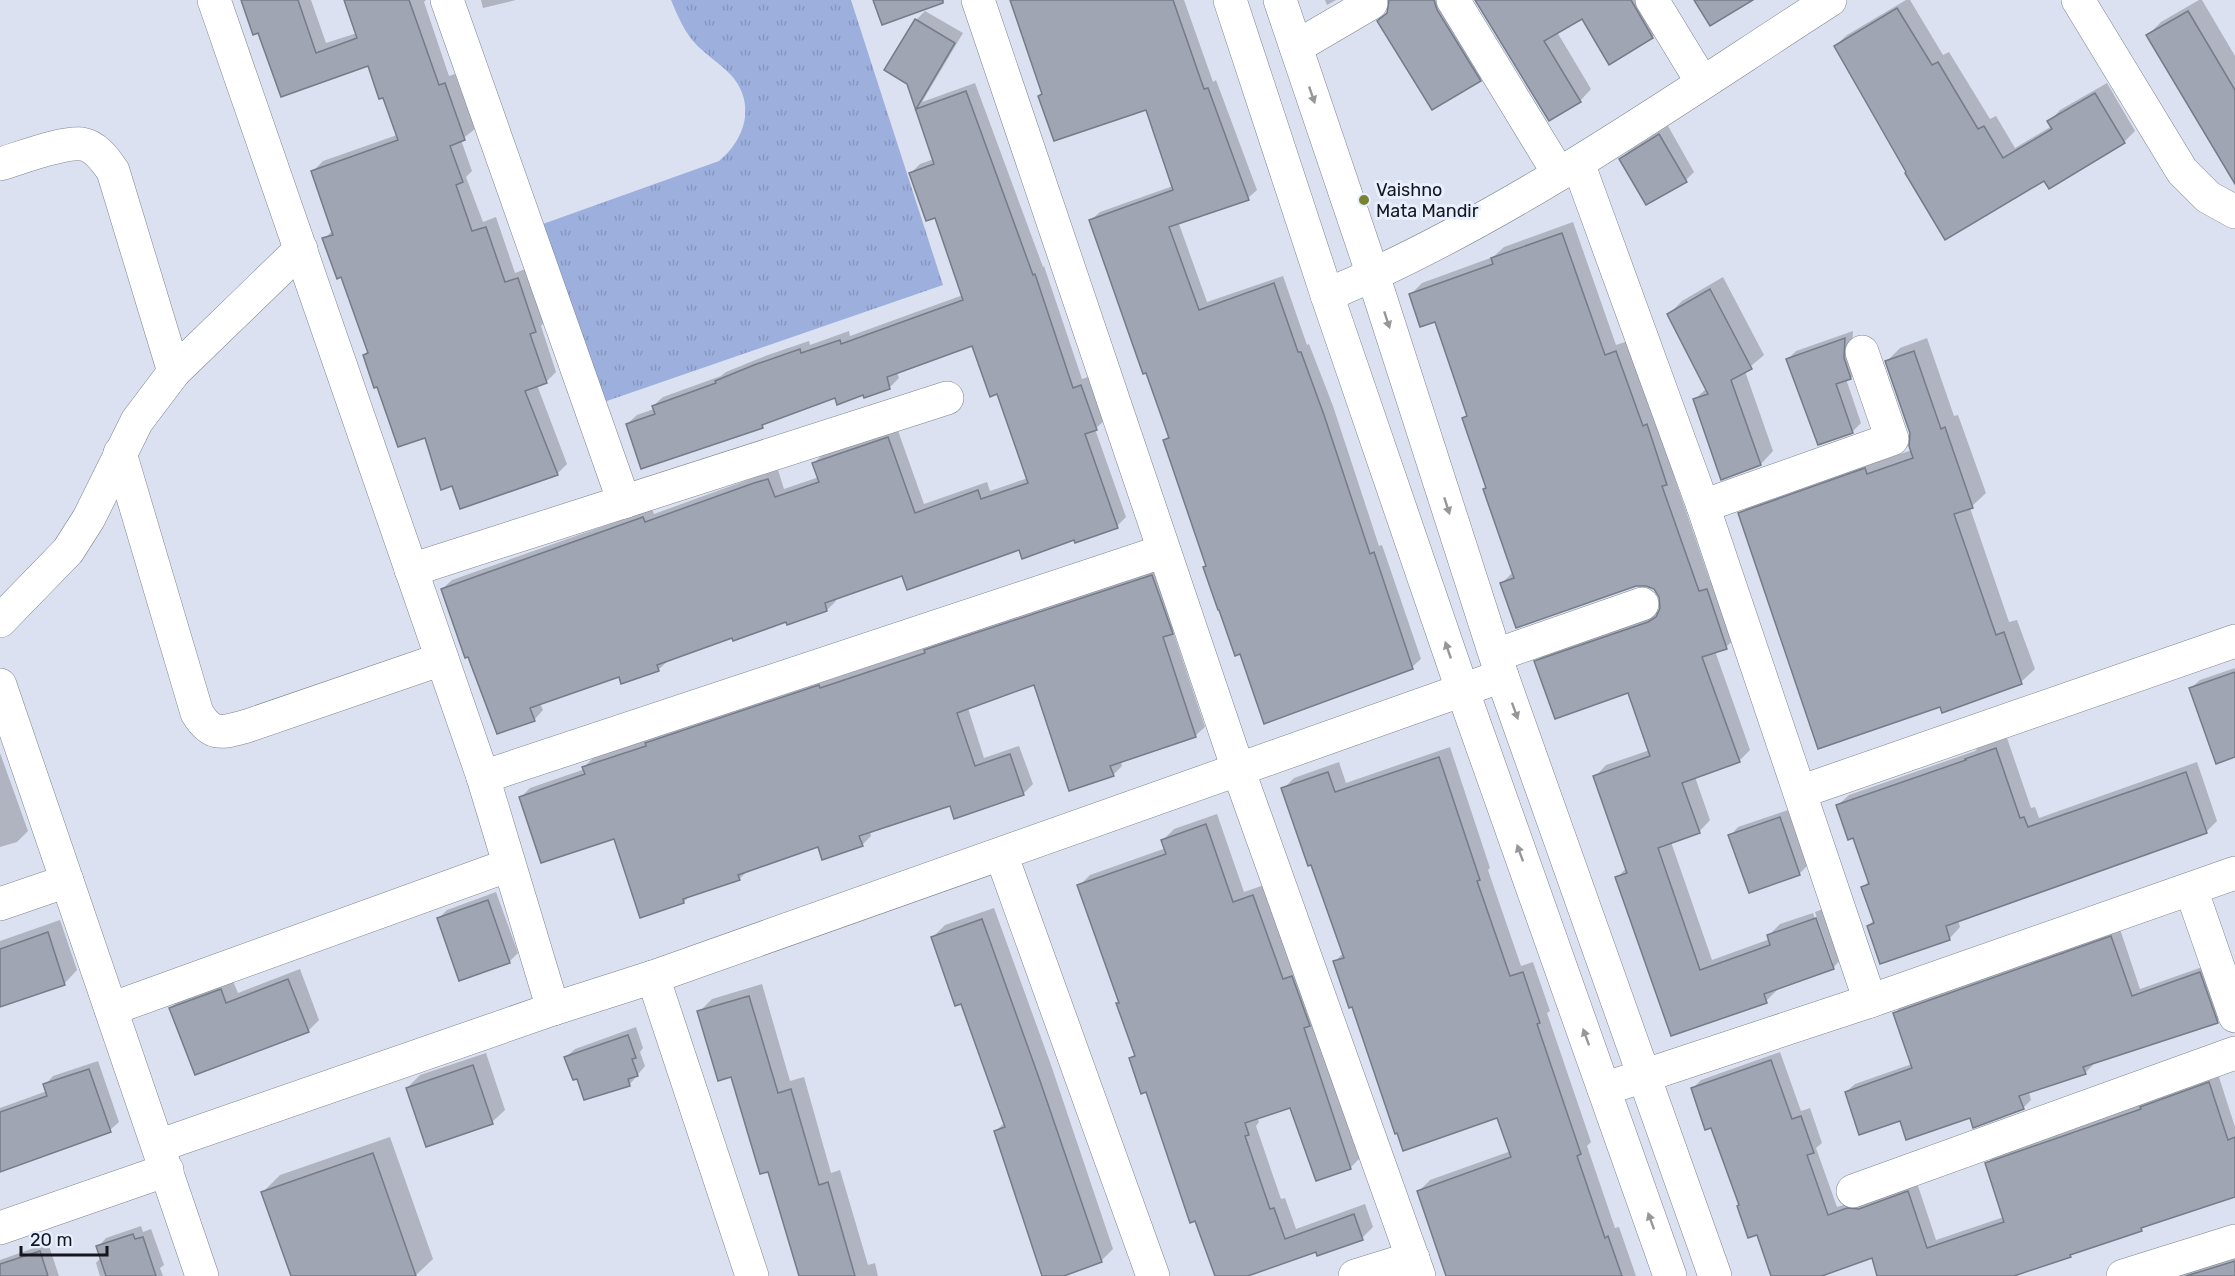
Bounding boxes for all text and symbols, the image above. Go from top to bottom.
one-way arrow [1308,86,1318,104]
place label: Vaishno Mata Mandir [1376,179,1479,222]
marker: Vaishno Mata Mandir [1357,193,1371,207]
one-way arrow [1383,311,1393,329]
one-way arrow [1443,497,1453,515]
one-way arrow [1443,641,1453,659]
one-way arrow [1510,702,1520,720]
one-way arrow [1515,844,1525,862]
one-way arrow [1580,1028,1590,1046]
one-way arrow [1645,1212,1655,1230]
scale bar [21,1219,106,1257]
text: 20 m [30,1229,72,1251]

